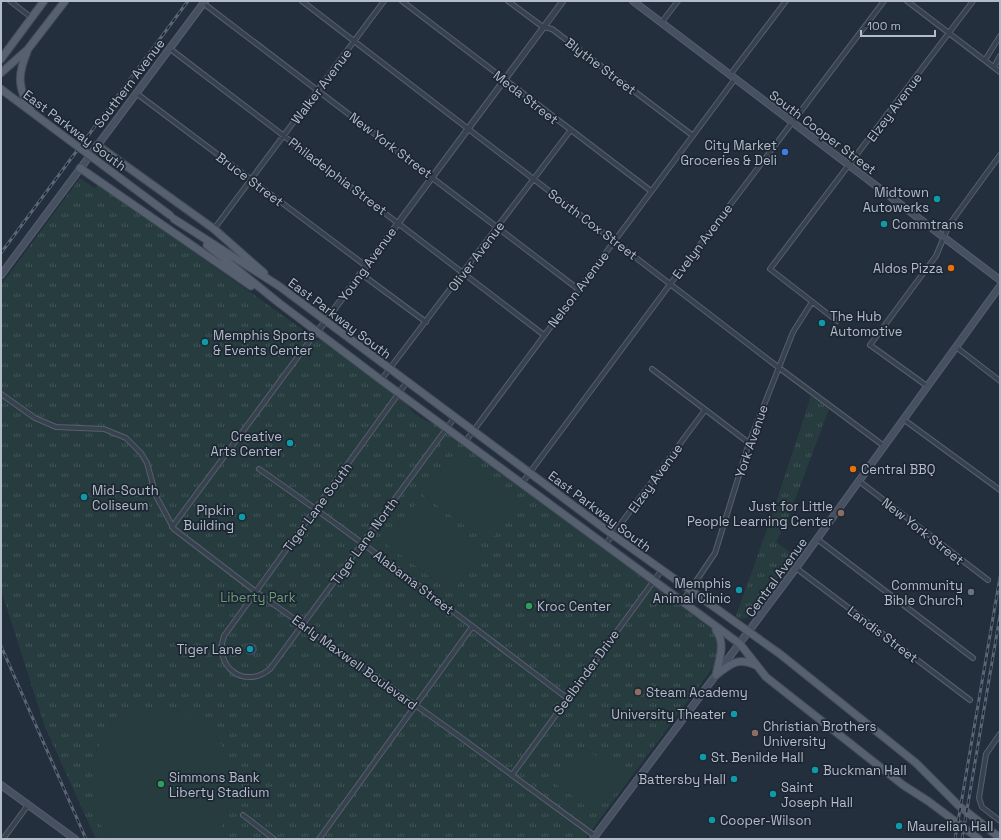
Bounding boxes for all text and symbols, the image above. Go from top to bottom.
scale bar [861,12,935,38]
text: 100 m [867,18,901,34]
street label: Blythe Street [562,34,640,99]
street label: Southern Avenue [90,35,169,131]
street label: Walker Avenue [287,45,355,127]
street label: Meda Street [490,67,562,128]
street label: Elzey Avenue [863,70,926,145]
street label: East Parkway South [20,86,130,175]
street label: South Cooper Street [766,87,880,178]
street label: New York Street [346,109,436,182]
street label: Philadelphia Street [285,134,390,219]
place label: City Market Groceries & Deli [680,137,777,169]
marker: City Market Groceries & Deli [780,147,790,157]
street label: Bruce Street [213,149,287,210]
place label: Midtown Autowerks [863,184,929,216]
street label: South Cox Street [544,185,641,264]
marker: Midtown Autowerks [932,194,942,204]
street label: Evelyn Avenue [669,200,736,282]
place label: Commtrans [892,216,964,233]
street label: Oliver Avenue [444,218,508,295]
marker: Commtrans [879,219,889,229]
street label: Young Avenue [335,224,400,305]
street label: Nelson Avenue [544,248,613,331]
place label: Aldos Pizza [873,260,944,277]
marker: Aldos Pizza [946,263,956,273]
street label: East Parkway South [285,274,395,363]
place label: The Hub Automotive [830,308,903,340]
marker: The Hub Automotive [817,318,827,328]
place label: Memphis Sports & Events Center [213,327,315,359]
marker: Memphis Sports & Events Center [200,337,210,347]
street label: York Avenue [731,403,772,480]
place label: Creative Arts Center [211,428,282,460]
marker: Creative Arts Center [285,438,295,448]
street label: Elzey Avenue [624,440,686,516]
street label: Tiger Lane South [279,459,356,555]
place label: Central BBQ [861,461,935,478]
marker: Central BBQ [848,464,858,474]
street label: East Parkway South [545,467,655,556]
place label: Mid-South Coliseum [92,482,159,514]
marker: Mid-South Coliseum [79,492,89,502]
street label: Tiger Lane North [327,494,402,588]
street label: New York Street [878,494,967,569]
place label: Just for Little People Learning Center [687,498,833,530]
place label: Pipkin Building [183,502,234,534]
marker: Just for Little People Learning Center [836,508,846,518]
marker: Pipkin Building [237,512,247,522]
street label: Central Avenue [742,534,811,620]
street label: Alabama Street [370,547,457,618]
place label: Memphis Animal Clinic [653,575,731,607]
place label: Community Bible Church [884,577,963,609]
marker: Memphis Animal Clinic [734,585,744,595]
marker: Community Bible Church [966,587,976,597]
park label: Liberty Park [220,589,296,606]
place label: Kroc Center [537,598,611,615]
marker: Kroc Center [524,601,534,611]
street label: Landis Street [844,602,921,666]
street label: Early Maxwell Boulevard [289,611,421,714]
street label: Seelbinder Drive [550,626,623,718]
place label: Tiger Lane [177,641,242,658]
marker: Tiger Lane [245,644,255,654]
place label: Steam Academy [646,684,748,701]
marker: Steam Academy [633,687,643,697]
place label: University Theater [611,706,726,723]
marker: University Theater [729,709,739,719]
place label: Christian Brothers University [763,718,877,750]
marker: Christian Brothers University [750,728,760,738]
place label: St. Benilde Hall [711,749,804,766]
marker: St. Benilde Hall [698,752,708,762]
place label: Buckman Hall [823,762,907,779]
marker: Buckman Hall [810,765,820,775]
place label: Simmons Bank Liberty Stadium [169,769,269,801]
place label: Battersby Hall [638,771,726,788]
marker: Battersby Hall [729,774,739,784]
marker: Simmons Bank Liberty Stadium [156,779,166,789]
place label: Saint Joseph Hall [781,779,853,811]
marker: Saint Joseph Hall [768,789,778,799]
place label: Cooper-Wilson [720,812,811,829]
marker: Cooper-Wilson [707,815,717,825]
place label: Maurelian Hall [907,818,993,835]
marker: Maurelian Hall [894,821,904,831]

